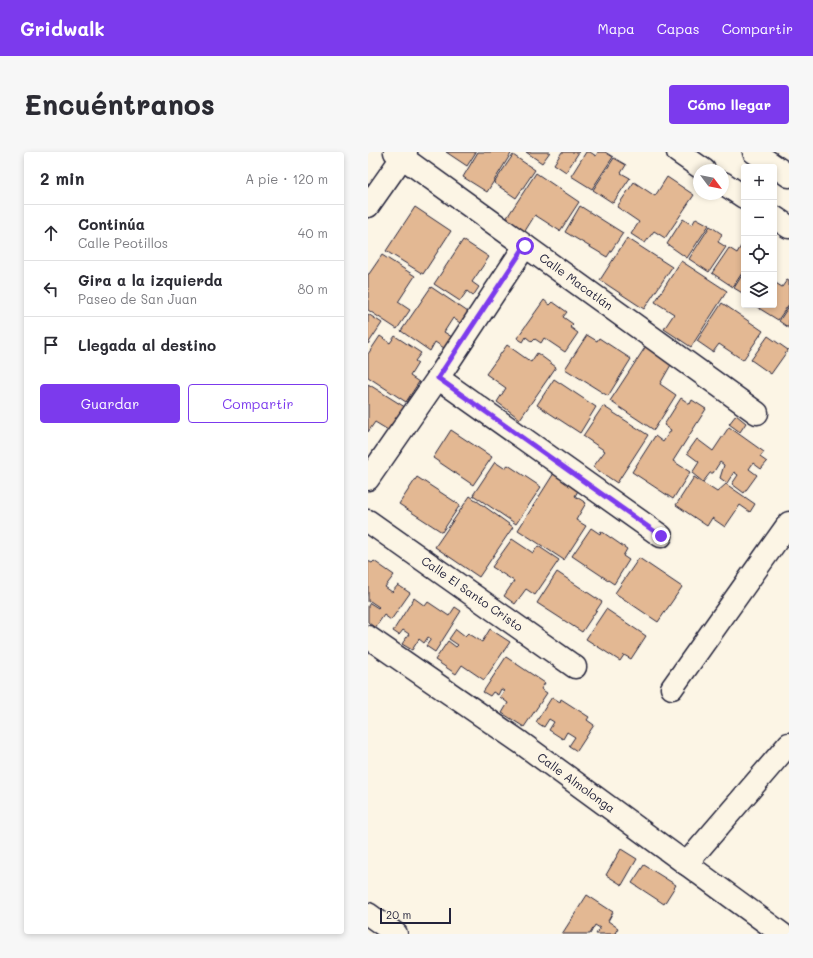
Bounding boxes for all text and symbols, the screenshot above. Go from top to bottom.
text: Gridwalk [20,16,105,41]
text: Mapa [598,19,635,38]
text: Capas [657,19,700,38]
text: Compartir [722,19,793,38]
button: Cómo llegar [669,85,789,124]
text: Encuéntranos [24,86,215,122]
north arrow [693,164,729,200]
map controls [741,164,777,308]
button: + [741,164,777,200]
text: 2 min [40,167,85,189]
text: A pie · 120 m [245,170,328,187]
button: − [741,200,777,236]
text: Continúa [78,214,145,234]
icon: ahead [40,222,62,244]
text: 40 m [298,224,328,241]
text: Calle Peotillos [78,234,168,251]
button: locate [741,236,777,272]
route start [516,237,534,255]
street label: Calle Macatlán [537,249,617,313]
text: Gira a la izquierda [78,270,223,290]
button: layers [741,272,777,308]
icon: left [40,278,62,300]
text: 80 m [298,280,328,297]
text: Paseo de San Juan [78,290,197,307]
icon: arrive [40,334,62,356]
text: Llegada al destino [78,335,216,355]
button: Guardar [40,384,180,423]
button: Compartir [188,384,328,423]
route end [652,527,670,545]
street label: Calle El Santo Cristo [419,552,527,634]
street label: Calle Almolonga [534,749,619,816]
scale bar [380,906,451,925]
text: 20 m [386,907,411,922]

